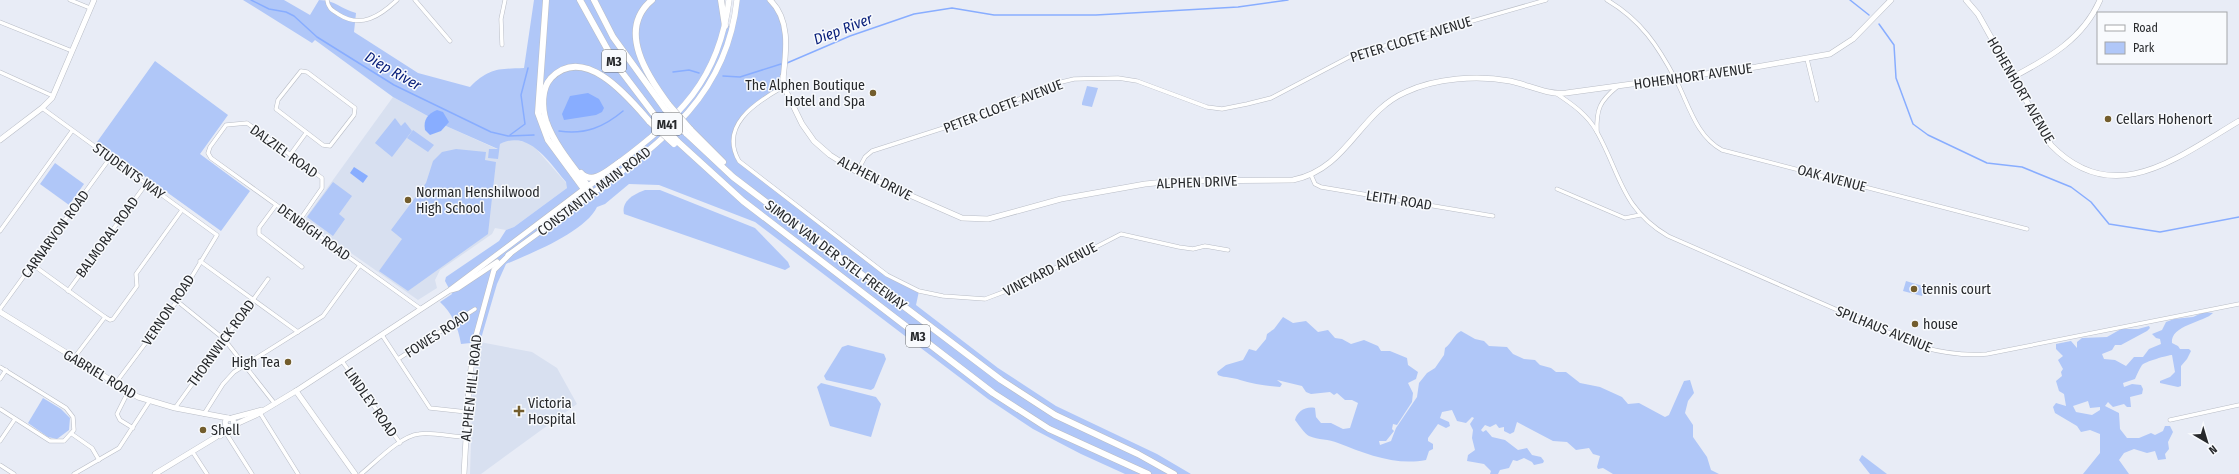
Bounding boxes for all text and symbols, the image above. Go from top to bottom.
water label: Diep River [811,9,876,48]
legend [2097,12,2227,64]
street label: PETER CLOETE AVENUE [1348,13,1474,66]
text: Road [2133,21,2158,35]
street label: HOHENHORT AVENUE [1983,34,2058,147]
text: Park [2133,41,2155,55]
water label: Diep River [362,48,425,95]
road number: M3 [602,50,626,72]
street label: HOHENHORT AVENUE [1633,60,1754,93]
street label: PETER CLOETE AVENUE [941,76,1066,137]
place label: The Alphen Boutique Hotel and Spa [745,77,865,110]
marker: The Alphen Boutique Hotel and Spa [868,88,878,98]
place label: Cellars Hohenort [2116,111,2213,128]
road number: M41 [652,113,682,135]
marker: Cellars Hohenort [2103,114,2113,124]
street label: DALZIEL ROAD [247,121,321,182]
street label: STUDENTS WAY [89,140,168,203]
street label: CONSTANTIA MAIN ROAD [534,143,654,240]
street label: ALPHEN DRIVE [835,153,915,205]
street label: OAK AVENUE [1795,161,1869,196]
street label: ALPHEN DRIVE [1156,173,1238,192]
place label: Norman Henshilwood High School [416,184,540,217]
street label: CARNARVON ROAD [18,187,93,282]
street label: LEITH ROAD [1365,187,1433,214]
street label: BALMORAL ROAD [72,194,142,281]
marker: Norman Henshilwood High School [403,195,413,205]
street label: SIMON VAN DER STEL FREEWAY [762,197,910,314]
street label: DENBIGH ROAD [274,200,353,265]
street label: VINEYARD AVENUE [1001,238,1100,300]
street label: VERNON ROAD [138,272,198,349]
place label: tennis court [1922,281,1991,298]
marker: tennis court [1909,284,1919,294]
street label: THORNWICK ROAD [184,296,259,390]
street label: SPILHAUS AVENUE [1833,302,1935,357]
street label: FOWES ROAD [402,307,473,362]
place label: house [1923,316,1958,333]
marker: house [1910,319,1920,329]
road number: M3 [906,325,930,347]
street label: ALPHEN HILL ROAD [457,334,486,442]
street label: GABRIEL ROAD [60,346,139,403]
place label: High Tea [231,354,280,371]
marker: High Tea [283,357,293,367]
street label: LINDLEY ROAD [340,364,401,440]
place label: Victoria Hospital [528,395,576,428]
marker: Victoria Hospital [513,405,525,417]
place label: Shell [211,422,240,439]
north arrow [2187,422,2227,462]
marker: Shell [198,425,208,435]
text: N [2206,442,2219,457]

